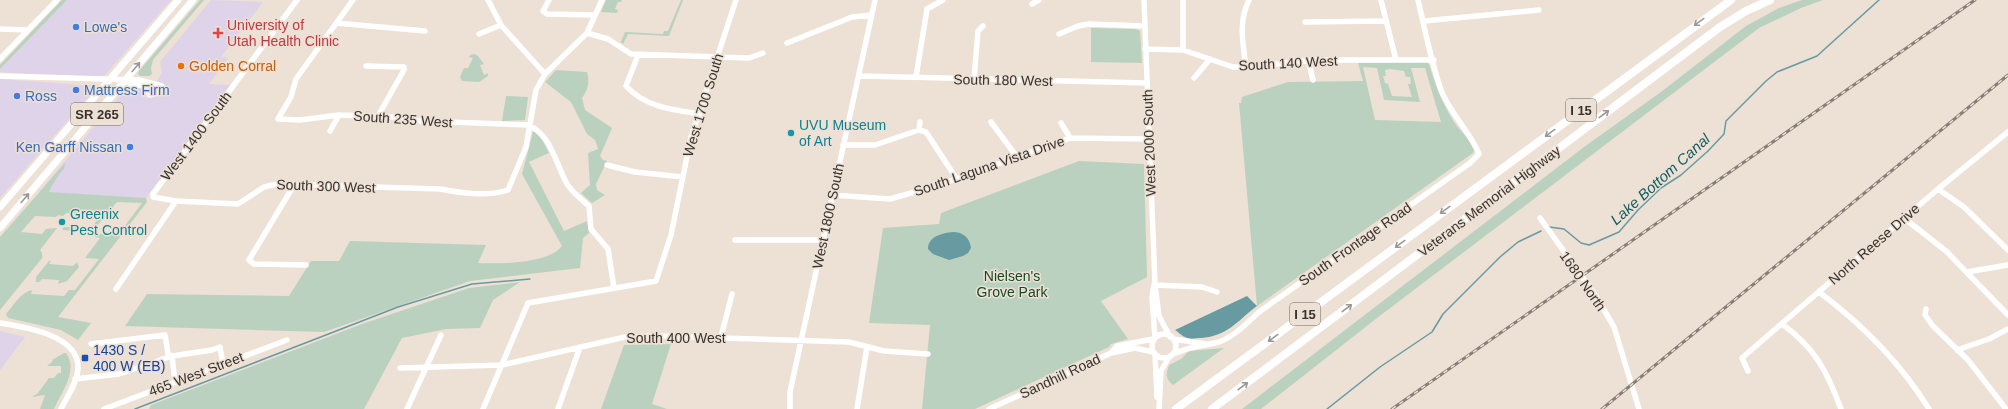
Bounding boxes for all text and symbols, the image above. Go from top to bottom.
place label: University of Utah Health Clinic [227,17,339,49]
one-way arrow [1694,18,1705,27]
place label: Lowe's [84,19,127,35]
marker: Lowe's [71,22,81,32]
marker: University of Utah Health Clinic [212,27,224,39]
street label: West 1700 South [680,51,726,159]
street label: South 140 West [1238,52,1338,74]
place label: Golden Corral [189,58,276,74]
marker: Golden Corral [176,61,186,71]
one-way arrow [132,62,141,73]
street label: South 180 West [953,71,1053,89]
place label: Mattress Firm [84,82,170,98]
marker: Mattress Firm [71,85,81,95]
place label: Ross [25,88,57,104]
street label: West 1400 South [157,88,235,184]
street label: West 2000 South [1139,89,1159,197]
marker: Ross [12,91,22,101]
road number: I 15 [1566,99,1596,121]
road number: SR 265 [71,103,123,125]
street label: South 235 West [353,108,453,130]
one-way arrow [1598,110,1609,119]
place label: UVU Museum of Art [799,117,886,149]
marker: UVU Museum of Art [786,128,796,138]
one-way arrow [1544,129,1555,137]
water label: Lake Bottom Canal [1607,130,1714,228]
street label: South Laguna Vista Drive [911,133,1067,199]
place label: Ken Garff Nissan [16,139,122,155]
marker: Ken Garff Nissan [125,142,135,152]
street label: Veterans Memorial Highway [1415,142,1563,260]
street label: West 1800 South [809,162,847,270]
street label: South 300 West [276,176,376,196]
one-way arrow [21,193,30,204]
street label: South Frontage Road [1296,199,1414,289]
street label: North Reese Drive [1825,200,1923,288]
place label: Greenix Pest Control [70,206,147,238]
one-way arrow [1440,206,1451,214]
marker: Greenix Pest Control [57,217,67,227]
one-way arrow [1394,240,1405,248]
street label: 1680 North [1557,248,1609,314]
park label: Nielsen's Grove Park [977,268,1048,300]
road number: I 15 [1290,303,1320,325]
one-way arrow [1342,303,1353,312]
street label: South 400 West [626,330,726,346]
one-way arrow [1267,334,1278,342]
place label: 1430 S / 400 W (EB) [93,342,165,374]
street label: 465 West Street [146,349,246,399]
street label: Sandhill Road [1017,350,1103,402]
marker: 1430 S / 400 W (EB) [80,353,90,363]
one-way arrow [1237,381,1248,390]

